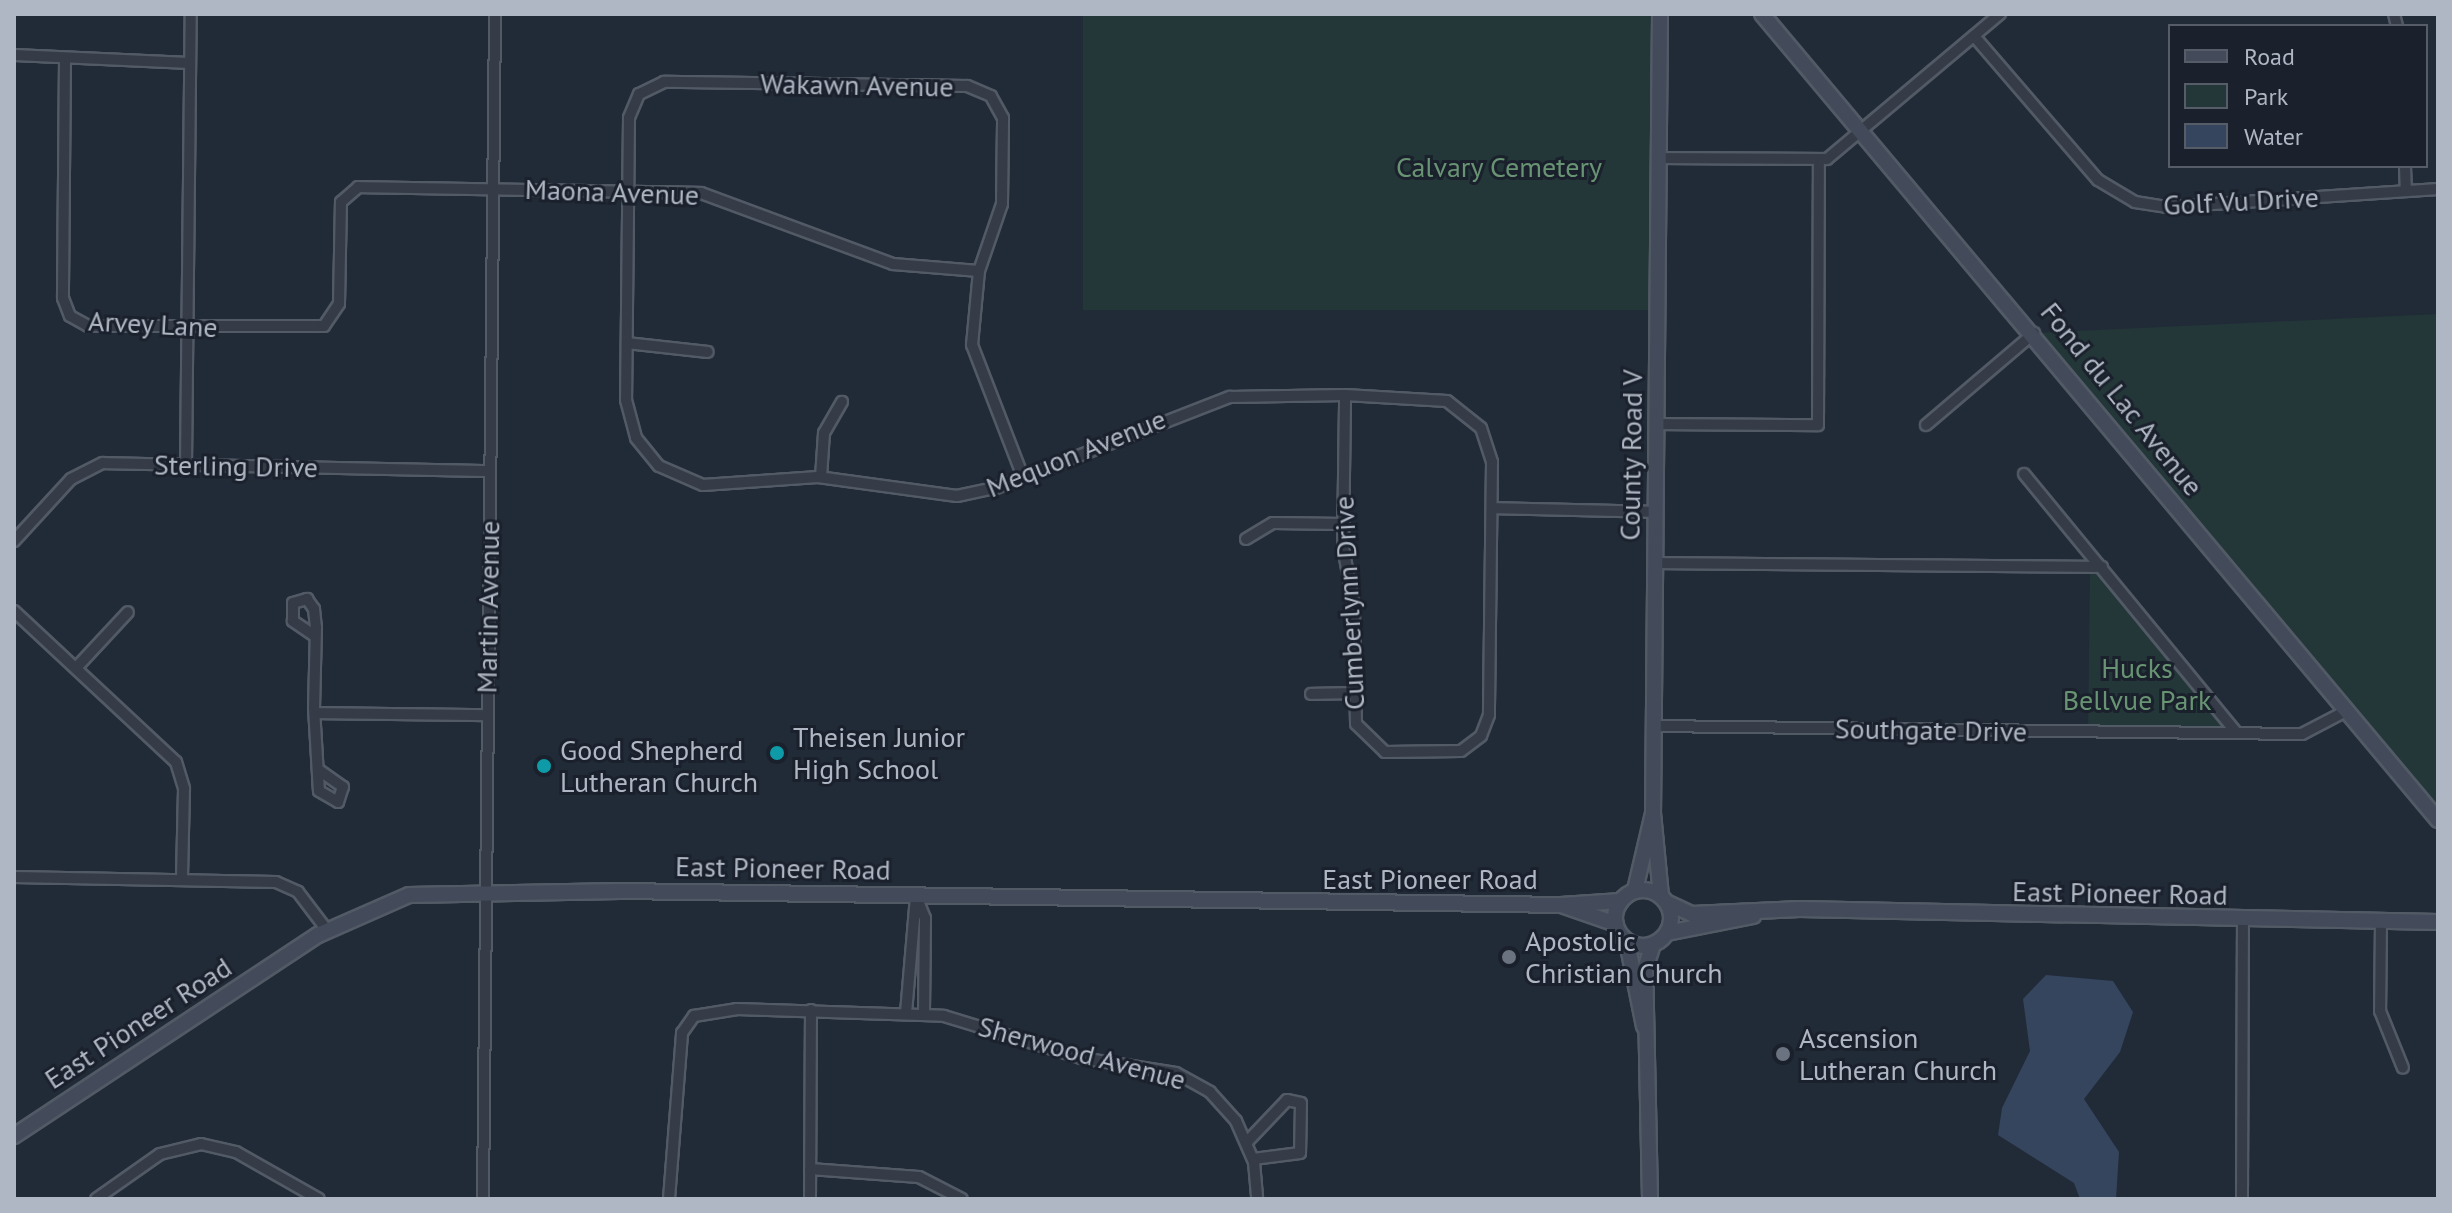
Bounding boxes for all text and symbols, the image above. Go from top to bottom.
legend [2168,24,2428,168]
text: Road [2244,41,2295,72]
street label: Wakawn Avenue [760,67,954,103]
text: Park [2244,81,2288,112]
text: Water [2244,121,2303,152]
park label: Calvary Cemetery [1395,150,1603,184]
street label: Maona Avenue [524,172,700,212]
street label: Golf Vu Drive [2162,180,2320,222]
street label: Fond du Lac Avenue [2033,295,2211,503]
street label: Arvey Lane [87,304,219,344]
street label: County Road V [1613,368,1649,542]
street label: Mequon Avenue [981,402,1171,504]
street label: Sterling Drive [154,448,318,484]
street label: Cumberlynn Drive [1327,495,1371,711]
street label: Martin Avenue [470,520,506,694]
park label: Hucks Bellvue Park [2063,651,2211,717]
street label: Southgate Drive [1835,712,2027,748]
place label: Theisen Junior High School [793,720,965,786]
place label: Good Shepherd Lutheran Church [560,733,758,799]
marker: Theisen Junior High School [768,744,786,762]
marker: Good Shepherd Lutheran Church [535,757,553,775]
street label: East Pioneer Road [675,849,891,887]
street label: East Pioneer Road [1322,862,1538,896]
street label: East Pioneer Road [2012,874,2228,912]
place label: Apostolic Christian Church [1525,924,1723,990]
marker: Apostolic Christian Church [1500,948,1518,966]
street label: East Pioneer Road [38,950,238,1096]
street label: Sherwood Avenue [974,1009,1190,1097]
place label: Ascension Lutheran Church [1799,1021,1997,1087]
marker: Ascension Lutheran Church [1774,1045,1792,1063]

